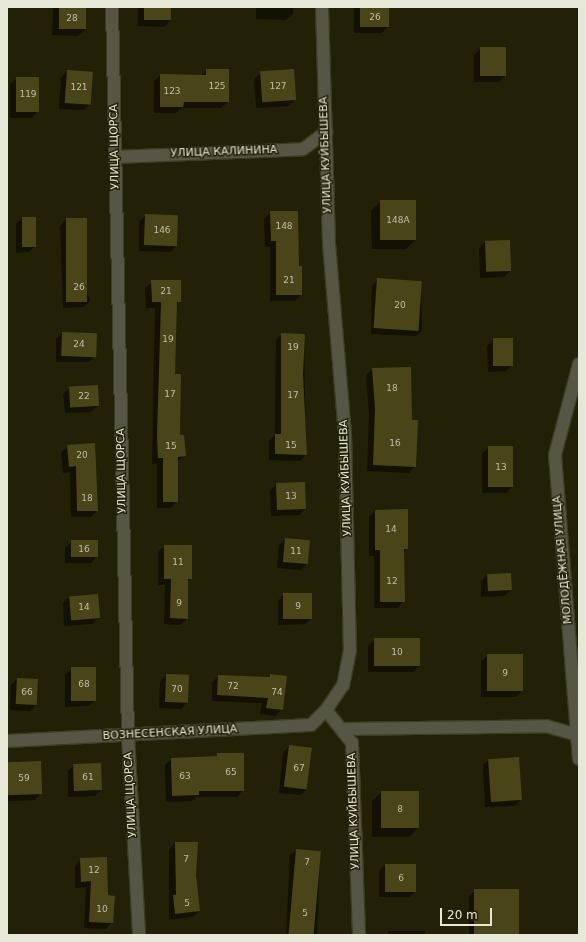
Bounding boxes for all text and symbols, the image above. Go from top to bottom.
house number: 26 [369,12,381,22]
house number: 28 [66,13,78,23]
house number: 125 [208,81,226,91]
house number: 127 [269,81,287,91]
house number: 121 [70,82,88,92]
house number: 123 [163,86,181,96]
house number: 119 [19,89,37,99]
street label: УЛИЦА КУЙБЫШЕВА [317,97,335,213]
street label: УЛИЦА ЩОРСА [108,104,122,190]
street label: УЛИЦА КАЛИНИНА [170,144,278,160]
house number: 148А [386,215,410,225]
house number: 148 [275,221,293,231]
house number: 146 [153,225,171,235]
house number: 21 [283,275,295,285]
house number: 26 [73,282,85,292]
house number: 21 [160,286,172,296]
house number: 20 [394,300,406,310]
house number: 19 [162,334,174,344]
house number: 24 [73,339,85,349]
house number: 19 [287,342,299,352]
house number: 18 [386,383,398,393]
house number: 17 [164,389,176,399]
house number: 17 [287,390,299,400]
house number: 22 [78,391,90,401]
street label: УЛИЦА КУЙБЫШЕВА [337,420,355,536]
street label: УЛИЦА ЩОРСА [115,428,129,514]
house number: 16 [389,438,401,448]
house number: 15 [285,440,297,450]
house number: 15 [165,441,177,451]
house number: 20 [76,450,88,460]
house number: 13 [495,462,507,472]
house number: 13 [285,491,297,501]
house number: 18 [81,493,93,503]
street label: МОЛОДЁЖНАЯ УЛИЦА [551,495,575,625]
house number: 14 [385,524,397,534]
house number: 16 [78,544,90,554]
house number: 11 [290,546,302,556]
house number: 11 [172,557,184,567]
house number: 12 [386,576,398,586]
house number: 9 [176,598,182,608]
house number: 9 [295,601,301,611]
house number: 14 [78,602,90,612]
house number: 10 [391,647,403,657]
house number: 9 [502,668,508,678]
house number: 68 [78,679,90,689]
house number: 72 [227,681,239,691]
house number: 70 [171,684,183,694]
house number: 66 [21,687,33,697]
house number: 74 [271,687,283,697]
street label: ВОЗНЕСЕНСКАЯ УЛИЦА [102,723,238,743]
street label: УЛИЦА ЩОРСА [122,752,140,838]
street label: УЛИЦА КУЙБЫШЕВА [345,753,363,869]
house number: 67 [293,763,305,773]
house number: 65 [225,767,237,777]
house number: 63 [179,771,191,781]
house number: 61 [82,772,94,782]
house number: 59 [18,773,30,783]
house number: 8 [397,804,403,814]
house number: 7 [183,854,189,864]
house number: 7 [304,857,310,867]
house number: 12 [88,865,100,875]
house number: 6 [398,873,404,883]
house number: 5 [184,898,190,908]
scale bar [442,900,494,926]
house number: 10 [96,904,108,914]
house number: 5 [302,908,308,918]
text: 20 m [447,908,478,922]

